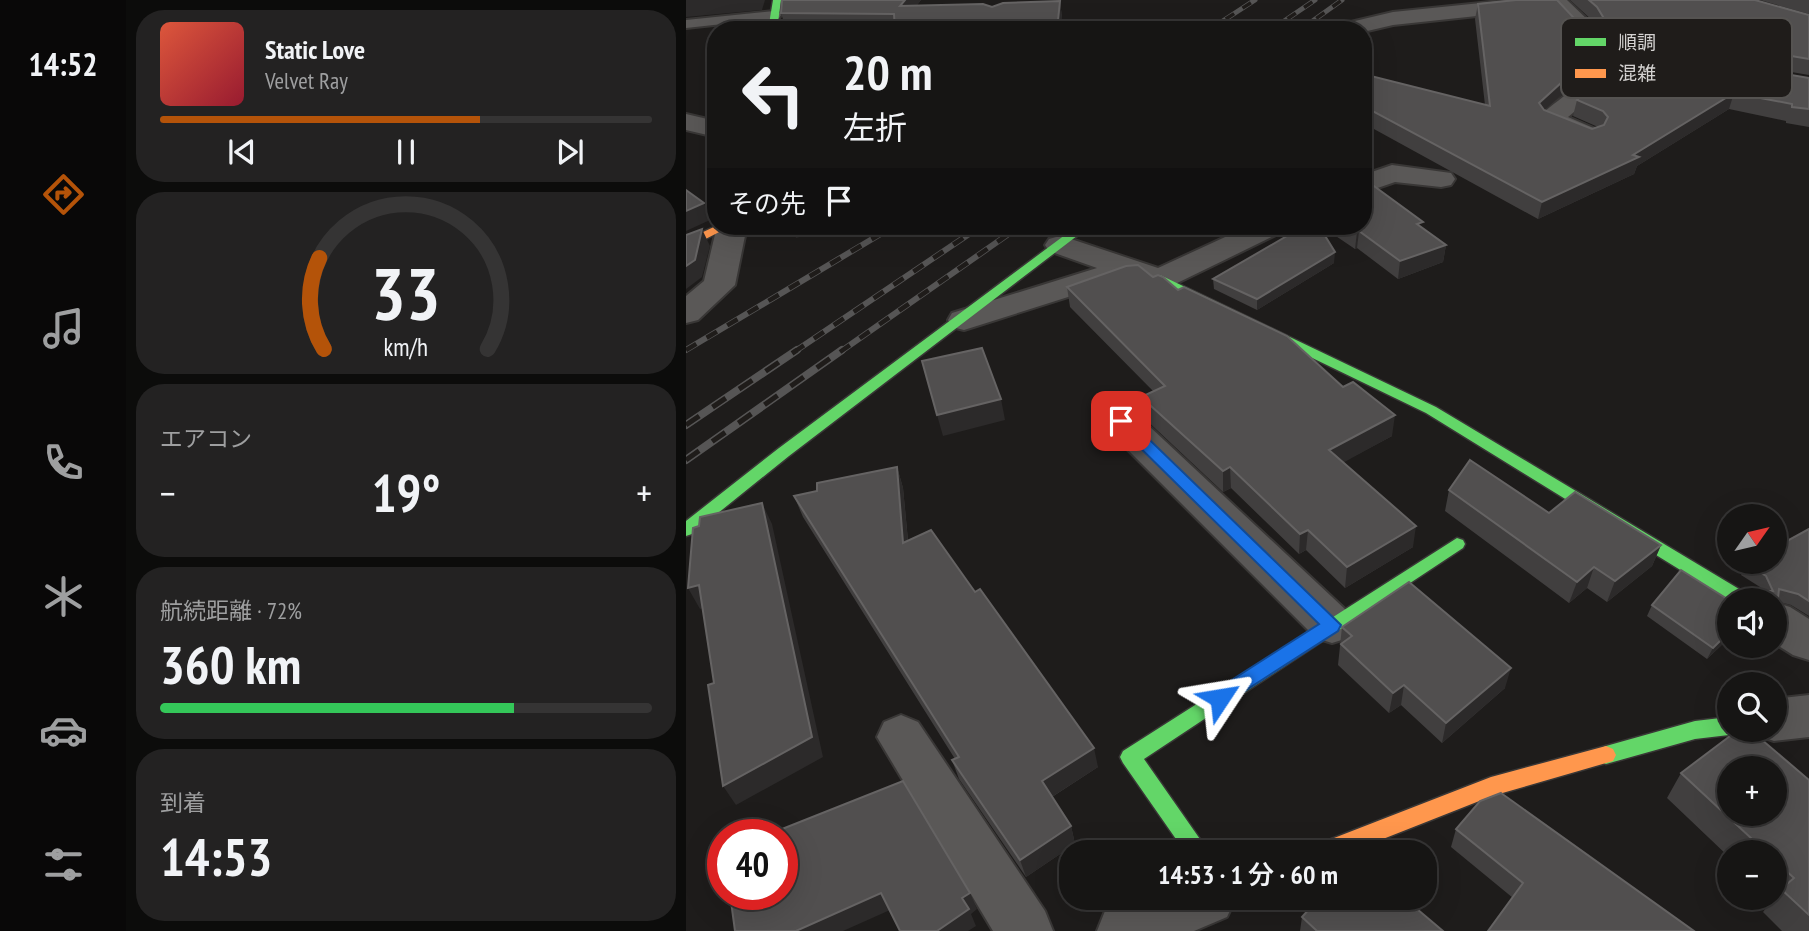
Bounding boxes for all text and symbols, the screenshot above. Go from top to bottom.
legend [1561,18,1792,98]
text: 順調 [1618,30,1656,54]
text: Static Love [265,33,365,66]
text: 20 m [843,40,932,104]
text: 14:52 [28,43,98,85]
icon: left [728,49,819,140]
text: 混雑 [1618,61,1656,85]
text: Velvet Ray [265,66,348,95]
text: 左折 [843,106,907,148]
icon: previous [223,133,261,171]
icon: pause [387,133,425,171]
icon: next [551,133,589,171]
icon: directions [39,170,88,219]
icon: arrive [820,182,858,220]
text: その先 [728,187,806,220]
text: 33 [371,246,441,340]
icon: music [39,304,88,353]
text: km/h [384,331,428,363]
pin [1091,391,1151,451]
icon: arrive [1102,402,1140,440]
text: エアコン [160,424,252,453]
icon: phone [39,438,88,487]
text: 19° [372,459,440,526]
text: − [160,468,176,517]
text: + [636,468,652,517]
north arrow [1717,504,1787,574]
map controls [1717,504,1787,910]
icon: climate [39,572,88,621]
button: sound [1717,588,1787,658]
text: 航続距離 · 72% [160,596,302,625]
text: 360 km [160,631,301,698]
position arrow [1183,661,1257,735]
button: search [1717,672,1787,742]
icon: car [39,706,88,755]
button: + [1717,756,1787,826]
text: 到着 [160,788,206,817]
speed limit sign: 40 [707,819,798,910]
text: 14:53 [160,823,272,890]
icon: filters [39,840,88,889]
button: − [1717,840,1787,910]
text: 14:53 · 1 分 · 60 m [1158,858,1338,891]

